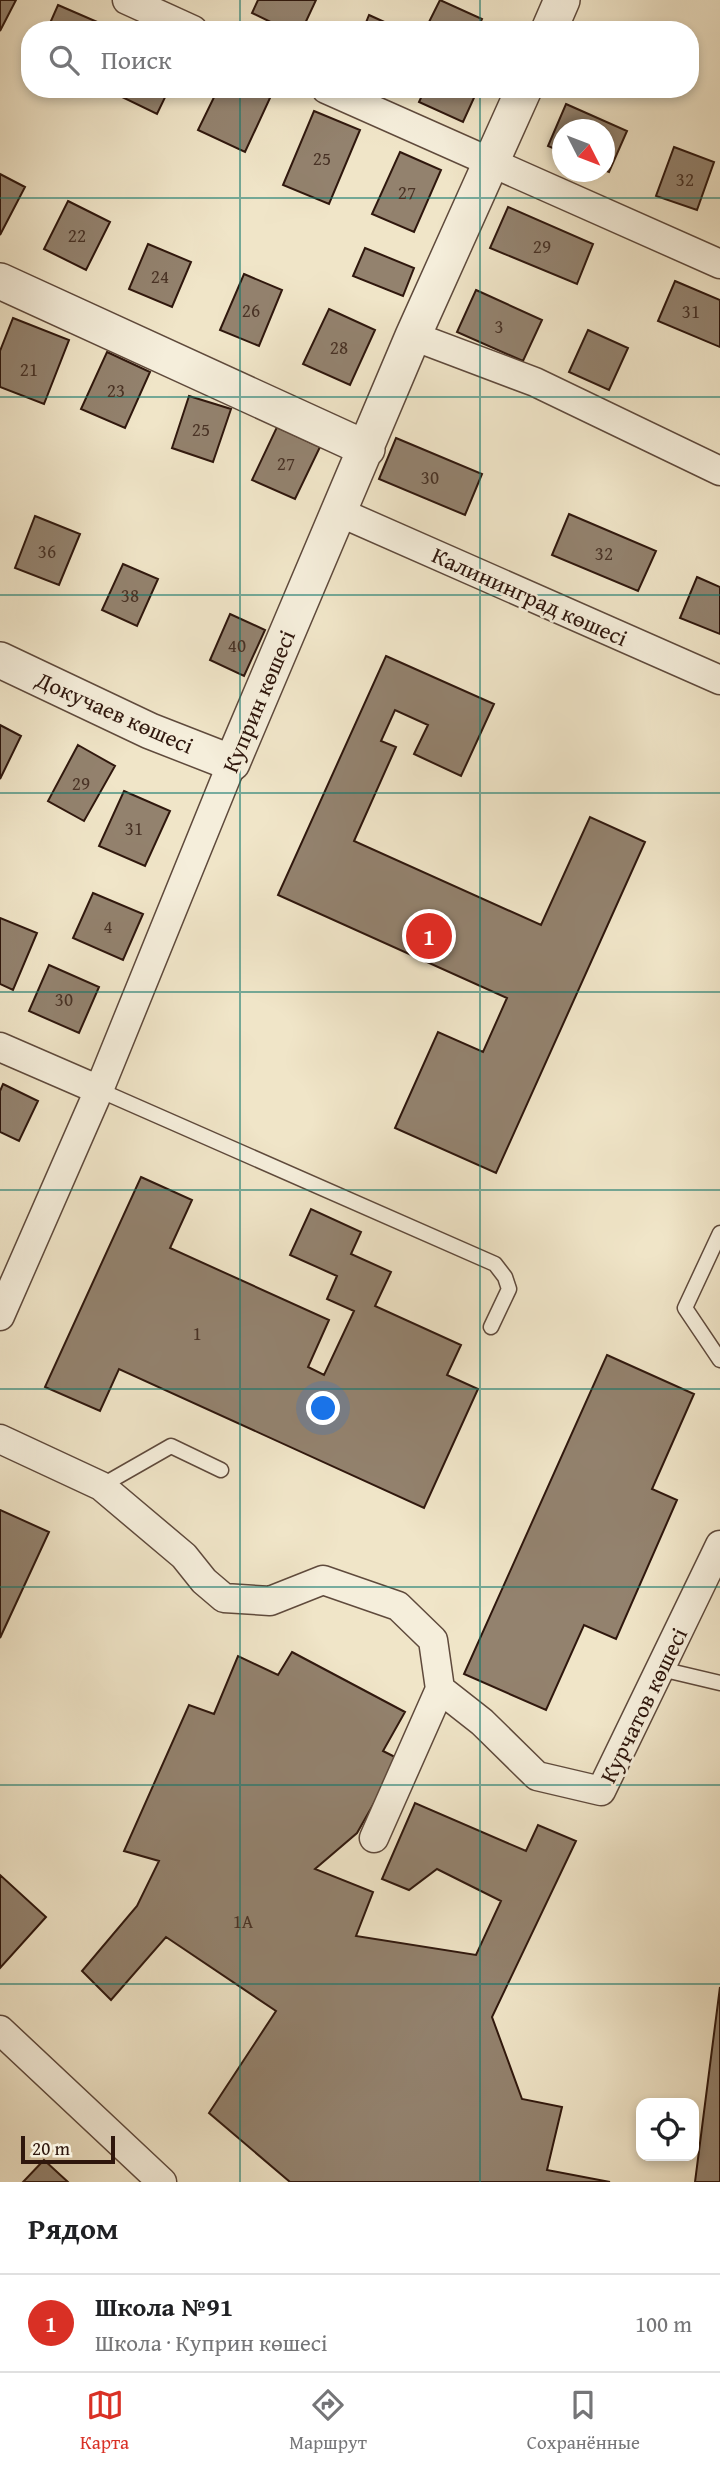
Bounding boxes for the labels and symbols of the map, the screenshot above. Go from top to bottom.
north arrow [552,119,615,182]
house number: 25 [313,144,331,172]
house number: 32 [676,165,694,193]
house number: 27 [398,178,416,206]
house number: 22 [68,221,86,249]
house number: 29 [533,232,551,260]
house number: 24 [151,262,169,290]
house number: 26 [242,296,260,324]
house number: 31 [682,297,700,325]
house number: 3 [494,312,504,340]
house number: 28 [330,333,348,361]
house number: 21 [20,355,38,383]
house number: 23 [107,376,125,404]
house number: 25 [192,415,210,443]
house number: 27 [277,449,295,477]
house number: 30 [421,463,439,491]
house number: 36 [38,537,56,565]
street label: Калининград көшесі [427,538,633,654]
house number: 32 [595,539,613,567]
house number: 38 [121,581,139,609]
street label: Куприн көшесі [213,625,303,777]
house number: 40 [228,631,246,659]
street label: Докучаев көшесі [30,662,199,761]
house number: 29 [72,769,90,797]
house number: 31 [125,814,143,842]
pin: 1 [406,910,452,962]
house number: 4 [103,912,113,940]
house number: 30 [55,985,73,1013]
house number: 1 [192,1319,202,1347]
your location [306,1391,340,1425]
street label: Курчатов көшесі [591,1622,695,1788]
house number: 1А [233,1907,254,1935]
scale bar [21,2133,116,2165]

